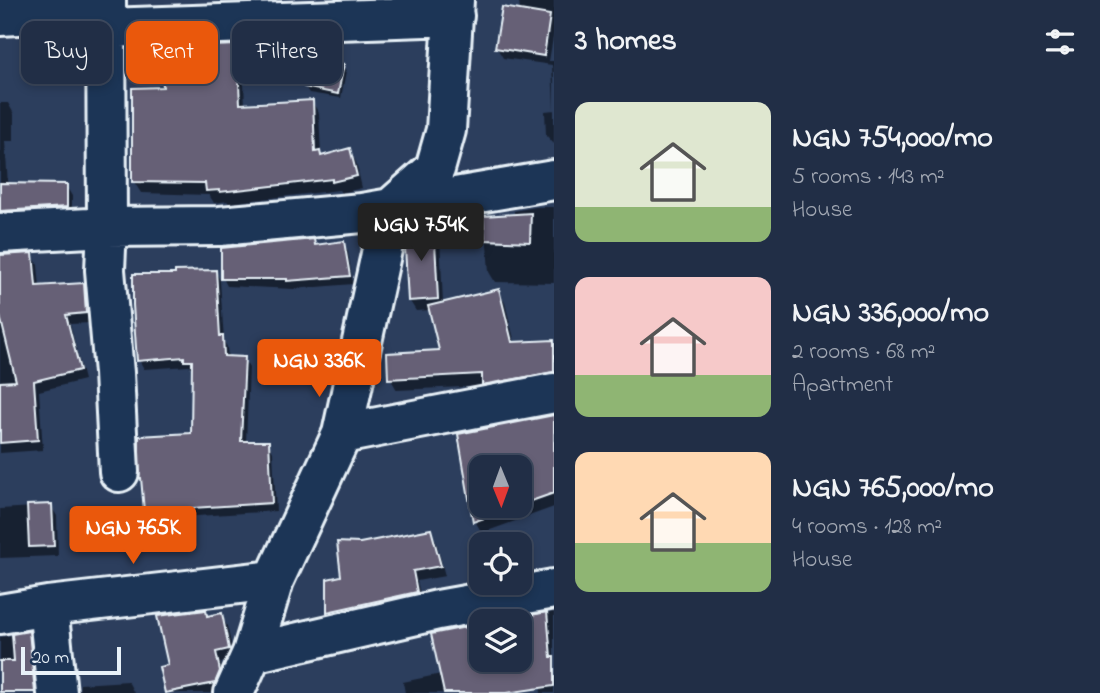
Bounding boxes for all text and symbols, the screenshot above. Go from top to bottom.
text: 3 homes [575,20,677,64]
chip: Buy [21,21,112,84]
chip: Rent [126,21,218,84]
chip: Filters [232,21,342,84]
icon: filters [1041,23,1079,61]
text: NGN 754,000/mo [792,117,993,161]
icon: home [631,130,715,214]
text: 5 rooms · 143 m² [792,161,945,194]
text: House [792,194,852,227]
pin: NGN 754K [349,204,493,263]
text: NGN 754K [374,209,468,242]
text: NGN 336,000/mo [792,292,989,336]
icon: home [631,305,715,389]
text: 2 rooms · 68 m² [792,336,935,369]
pin: NGN 336K [247,340,391,399]
text: NGN 336K [273,345,365,378]
text: Apartment [792,369,893,402]
north arrow [469,455,532,518]
map controls [469,455,532,672]
text: NGN 765,000/mo [792,467,994,511]
icon: home [631,480,715,564]
pin: NGN 765K [61,506,205,566]
text: 4 rooms · 128 m² [792,511,942,544]
text: NGN 765K [85,512,181,545]
button: locate [469,532,532,595]
text: House [792,544,852,577]
button: layers [469,609,532,672]
scale bar [21,644,121,676]
text: 20 m [32,645,69,672]

